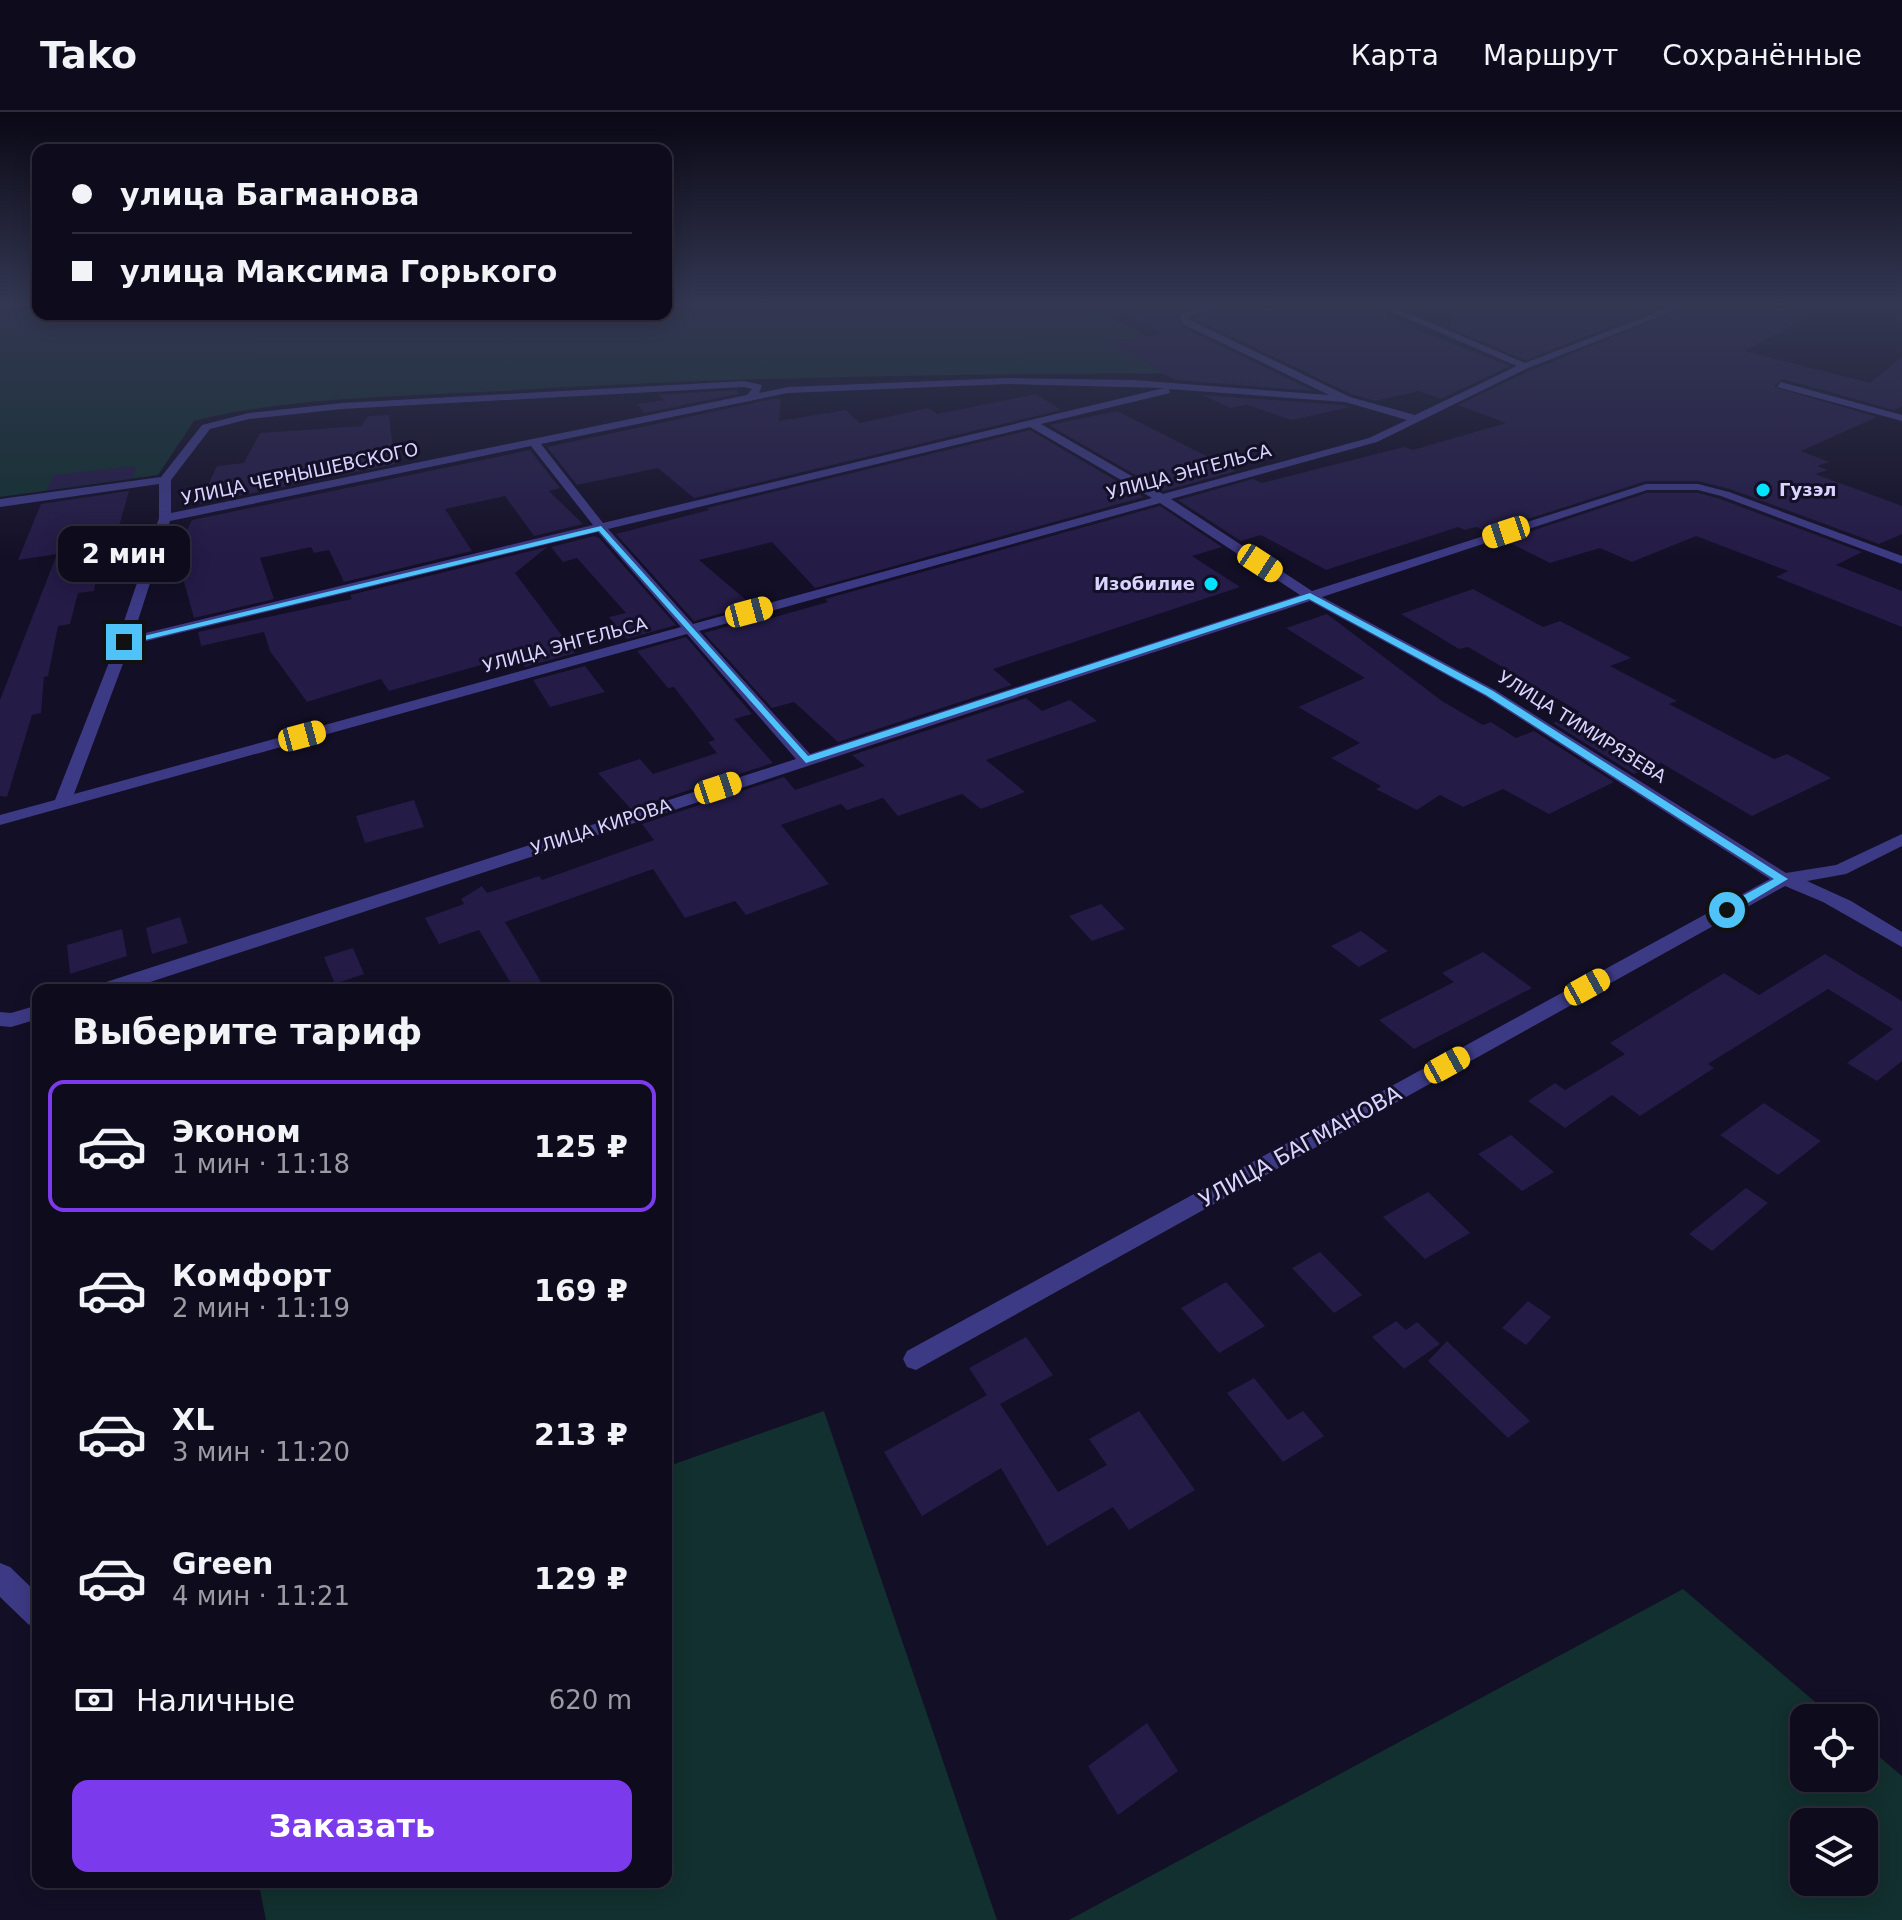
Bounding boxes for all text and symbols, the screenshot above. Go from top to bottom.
text: Tako [40,33,137,77]
text: Карта [1351,39,1439,72]
text: Маршрут [1483,39,1618,72]
text: Сохранённые [1662,39,1862,72]
text: улица Багманова [120,177,420,212]
text: улица Максима Горького [120,254,557,289]
street label: УЛИЦА ЧЕРНЫШЕВСКОГО [180,438,420,509]
street label: УЛИЦА ЭНГЕЛЬСА [1104,439,1274,504]
place label: Гузэл [1779,479,1837,500]
marker: Гузэл [1754,481,1772,499]
car [1479,513,1533,551]
callout: 2 мин [58,526,190,582]
text: 2 мин [82,539,166,569]
car [1233,540,1287,586]
place label: Изобилие [1094,573,1195,594]
marker: Изобилие [1202,575,1220,593]
car [723,594,775,630]
street label: УЛИЦА ЭНГЕЛЬСА [480,612,650,677]
route end [106,624,142,660]
street label: УЛИЦА ТИМИРЯЗЕВА [1494,666,1671,787]
car [276,718,328,754]
car [691,769,745,807]
street label: УЛИЦА КИРОВА [528,794,674,859]
route start [1709,892,1745,928]
car [1560,965,1614,1009]
text: Выберите тариф [72,1011,422,1052]
car [1420,1043,1474,1087]
street label: УЛИЦА БАГМАНОВА [1195,1080,1406,1212]
icon: car [76,1110,148,1182]
text: Эконом [172,1114,301,1149]
text: 125 ₽ [534,1129,628,1164]
text: 1 мин · 11:18 [172,1149,350,1179]
icon: car [76,1254,148,1326]
text: Комфорт [172,1258,331,1293]
text: 169 ₽ [534,1273,628,1308]
text: 2 мин · 11:19 [172,1293,350,1323]
icon: car [76,1398,148,1470]
text: XL [172,1402,214,1437]
text: 213 ₽ [534,1417,628,1452]
text: 3 мин · 11:20 [172,1437,350,1467]
icon: car [76,1542,148,1614]
text: Green [172,1546,273,1581]
text: 129 ₽ [534,1561,628,1596]
text: 4 мин · 11:21 [172,1581,350,1611]
icon: cash [72,1678,116,1722]
text: Наличные [136,1683,295,1718]
text: 620 m [549,1685,632,1715]
map controls [1790,1704,1878,1896]
button: locate [1790,1704,1878,1792]
button: Заказать [72,1780,632,1872]
button: layers [1790,1808,1878,1896]

